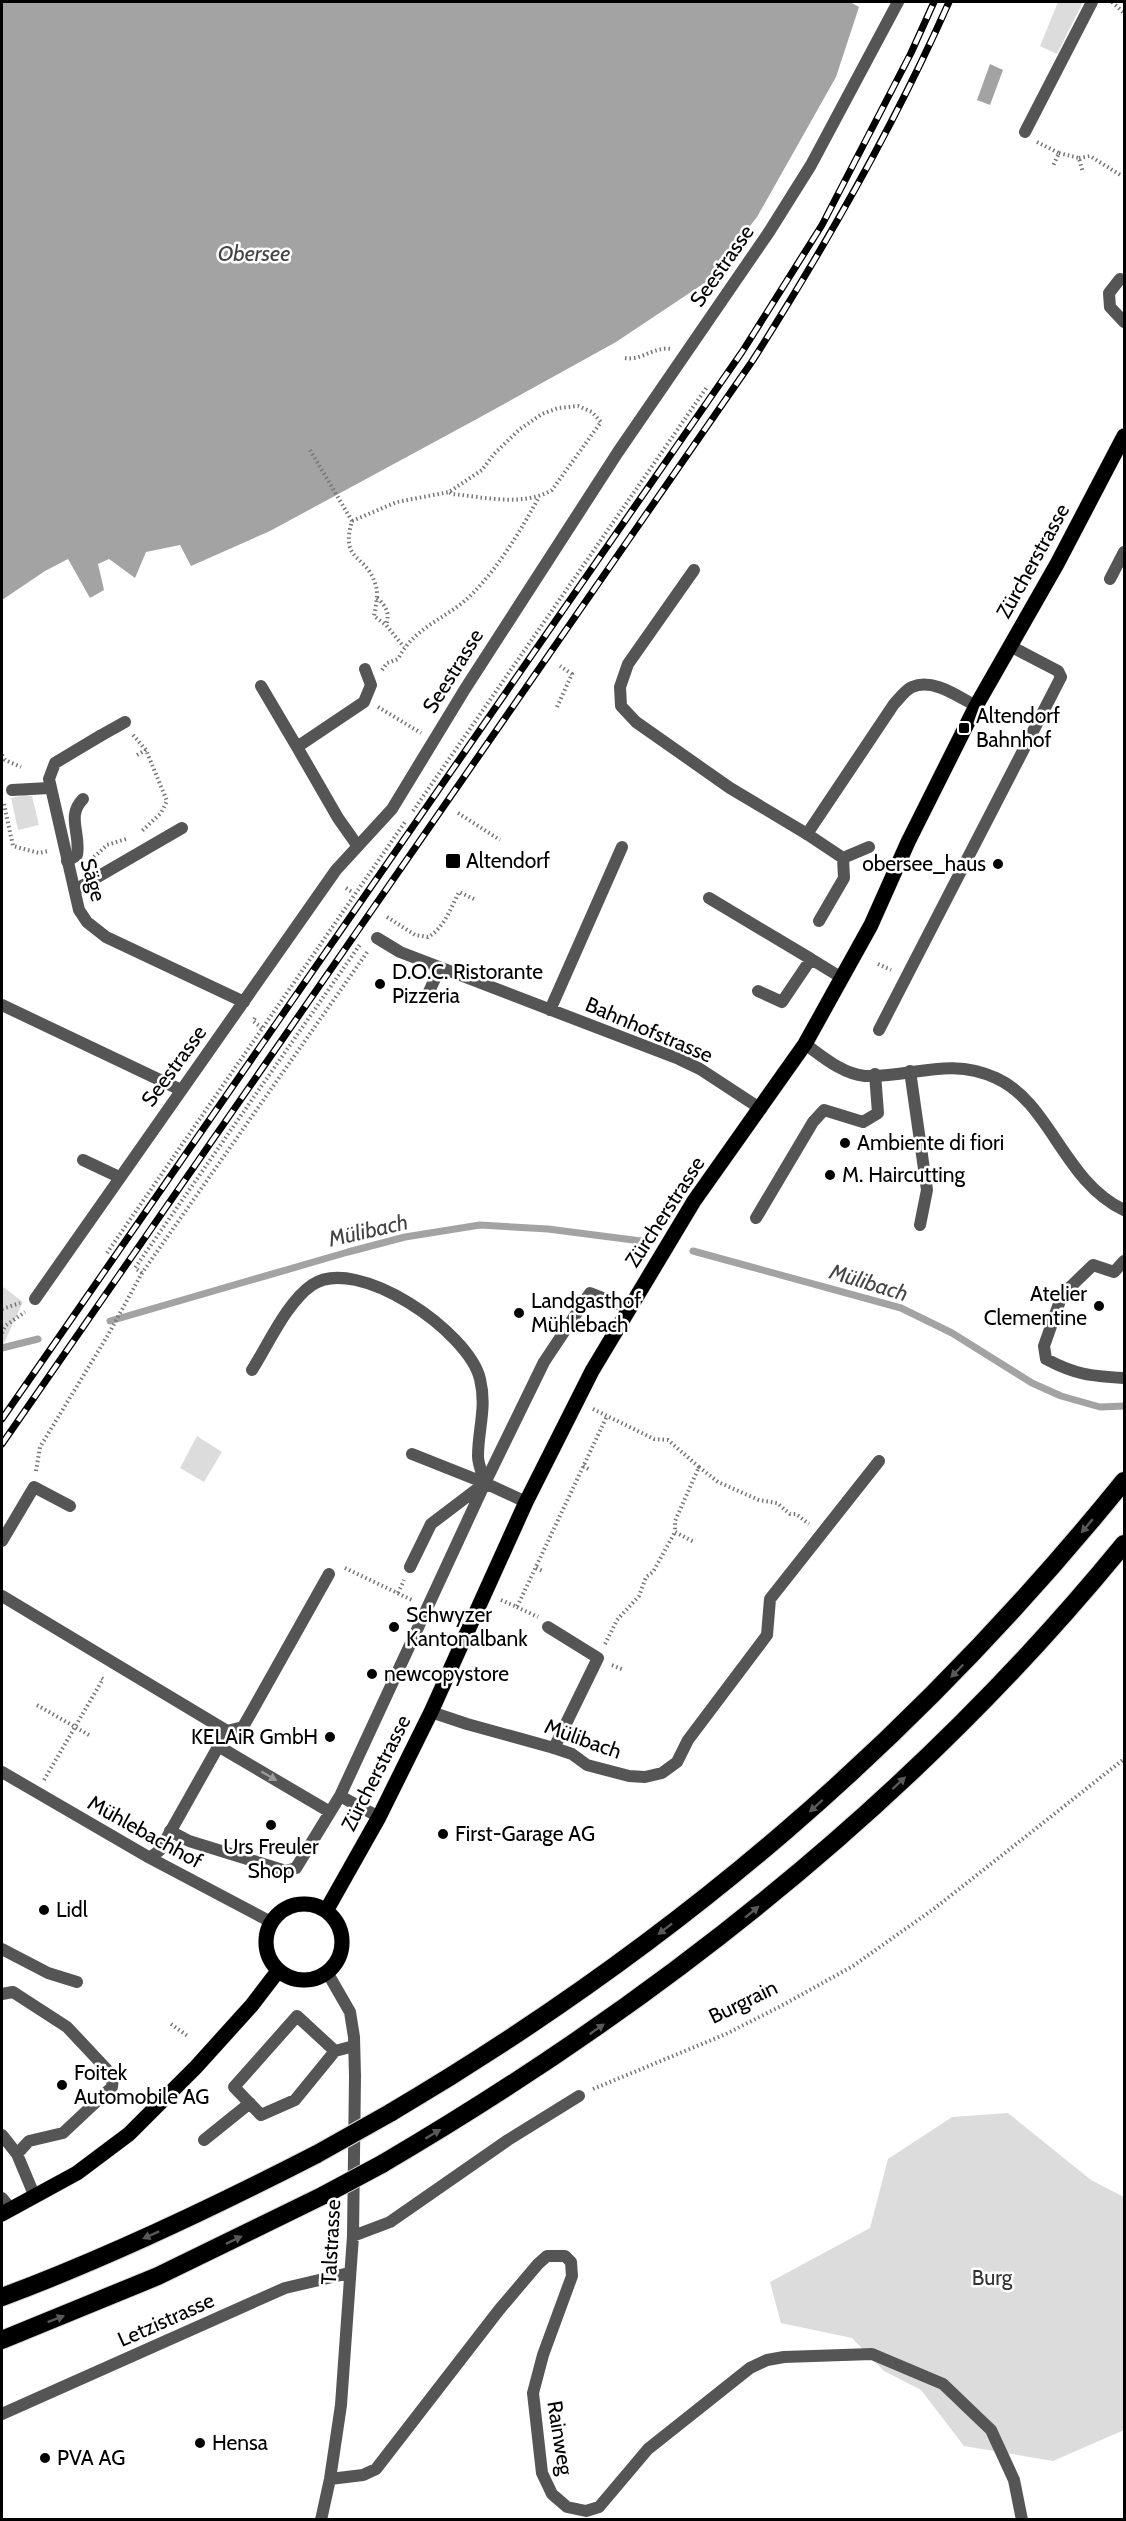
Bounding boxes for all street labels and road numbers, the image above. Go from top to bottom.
street label: Seestrasse [684,220,759,311]
street label: Zürcherstrasse [991,499,1074,622]
street label: Seestrasse [417,624,488,717]
street label: Säge [75,855,112,904]
street label: Bahnhofstrasse [582,991,717,1068]
street label: Seestrasse [136,1020,212,1111]
street label: Zürcherstrasse [620,1151,710,1272]
street label: Zürcherstrasse [336,1710,416,1835]
street label: Mülibach [541,1713,625,1764]
street label: Mühlebachhof [84,1790,207,1873]
street label: Burgrain [704,1974,781,2029]
street label: Talstrasse [316,2198,345,2285]
street label: Letzistrasse [114,2287,218,2352]
street label: Rainweg [542,2399,579,2477]

